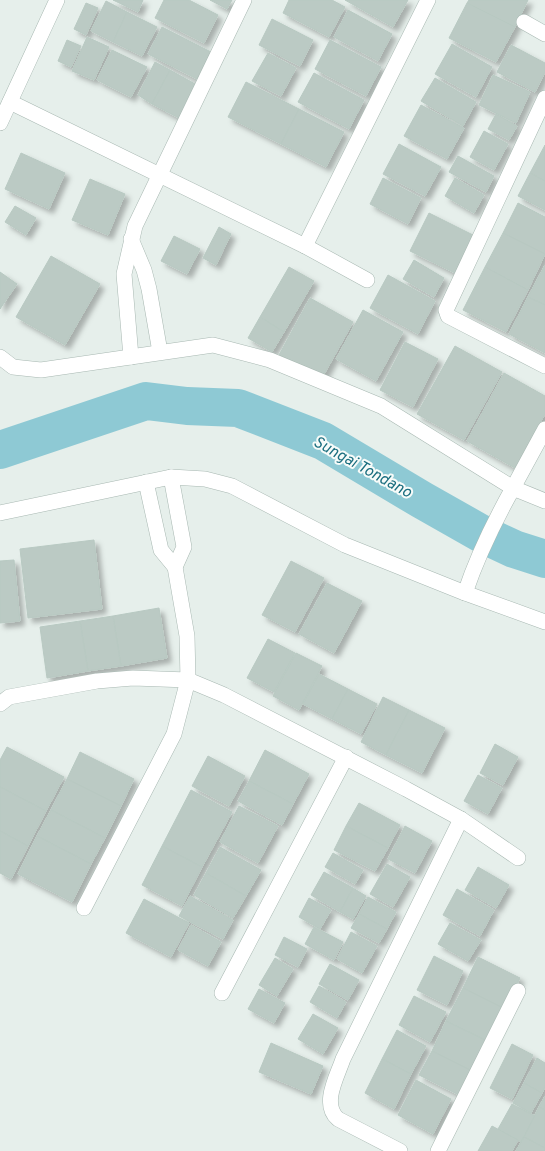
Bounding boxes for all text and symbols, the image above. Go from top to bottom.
water label: Sungai Tondano [309,432,415,503]

